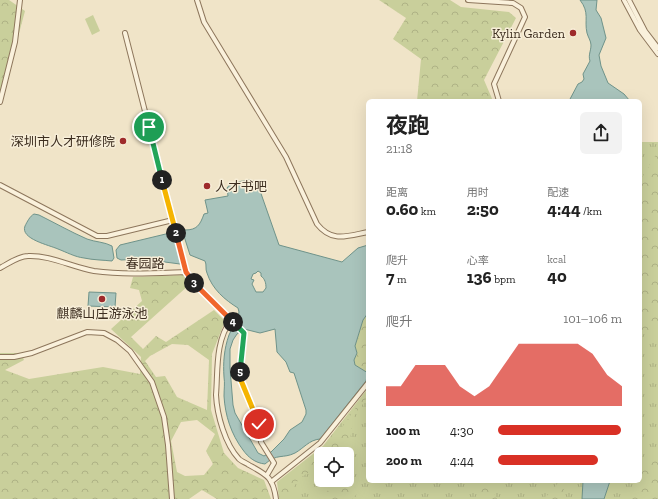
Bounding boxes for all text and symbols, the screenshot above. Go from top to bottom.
place label: Kylin Garden [492,26,566,41]
marker: Kylin Garden [568,28,578,38]
pin [132,110,166,144]
text: 夜跑 [386,112,430,139]
button: share [580,112,622,154]
icon: arrive [138,116,160,138]
place label: 深圳市人才研修院 [11,134,115,149]
marker: 深圳市人才研修院 [118,136,128,146]
text: 21:18 [386,141,413,156]
pin: 1 [152,170,172,190]
text: 1 [160,173,164,186]
place label: 人才书吧 [215,179,267,194]
marker: 人才书吧 [202,181,212,191]
text: 距离 [386,186,408,199]
text: 用时 [467,186,489,199]
text: 配速 [547,186,569,199]
text: 0.60 [386,199,418,219]
text: 2:50 [467,199,499,219]
text: 4:44 [547,199,581,219]
text: km [418,205,436,218]
text: /km [581,205,602,218]
pin: 2 [166,223,186,243]
text: 2 [173,226,179,239]
text: kcal [547,253,566,266]
text: 爬升 [386,254,408,267]
text: 心率 [467,254,489,267]
street label: 春园路 [125,256,165,271]
text: 40 [547,266,567,286]
text: 7 [386,267,394,287]
text: 136 [467,267,492,287]
pin: 3 [184,273,204,293]
text: m [394,273,406,286]
text: bpm [492,273,516,286]
text: 3 [191,276,197,289]
marker: 麒麟山庄游泳池 [97,294,107,304]
place label: 麒麟山庄游泳池 [56,306,148,321]
text: 101–106 m [563,311,622,326]
pin: 4 [223,312,243,332]
text: 爬升 [386,314,412,329]
text: 4 [230,315,236,328]
pin: 5 [230,362,250,382]
text: 5 [237,365,243,378]
pin [242,407,276,441]
icon: check [248,413,270,435]
text: 100 m [386,423,420,438]
text: 4:30 [450,423,474,438]
map controls [314,447,354,487]
button: locate [314,447,354,487]
text: 200 m [386,453,422,468]
text: 4:44 [450,453,474,468]

